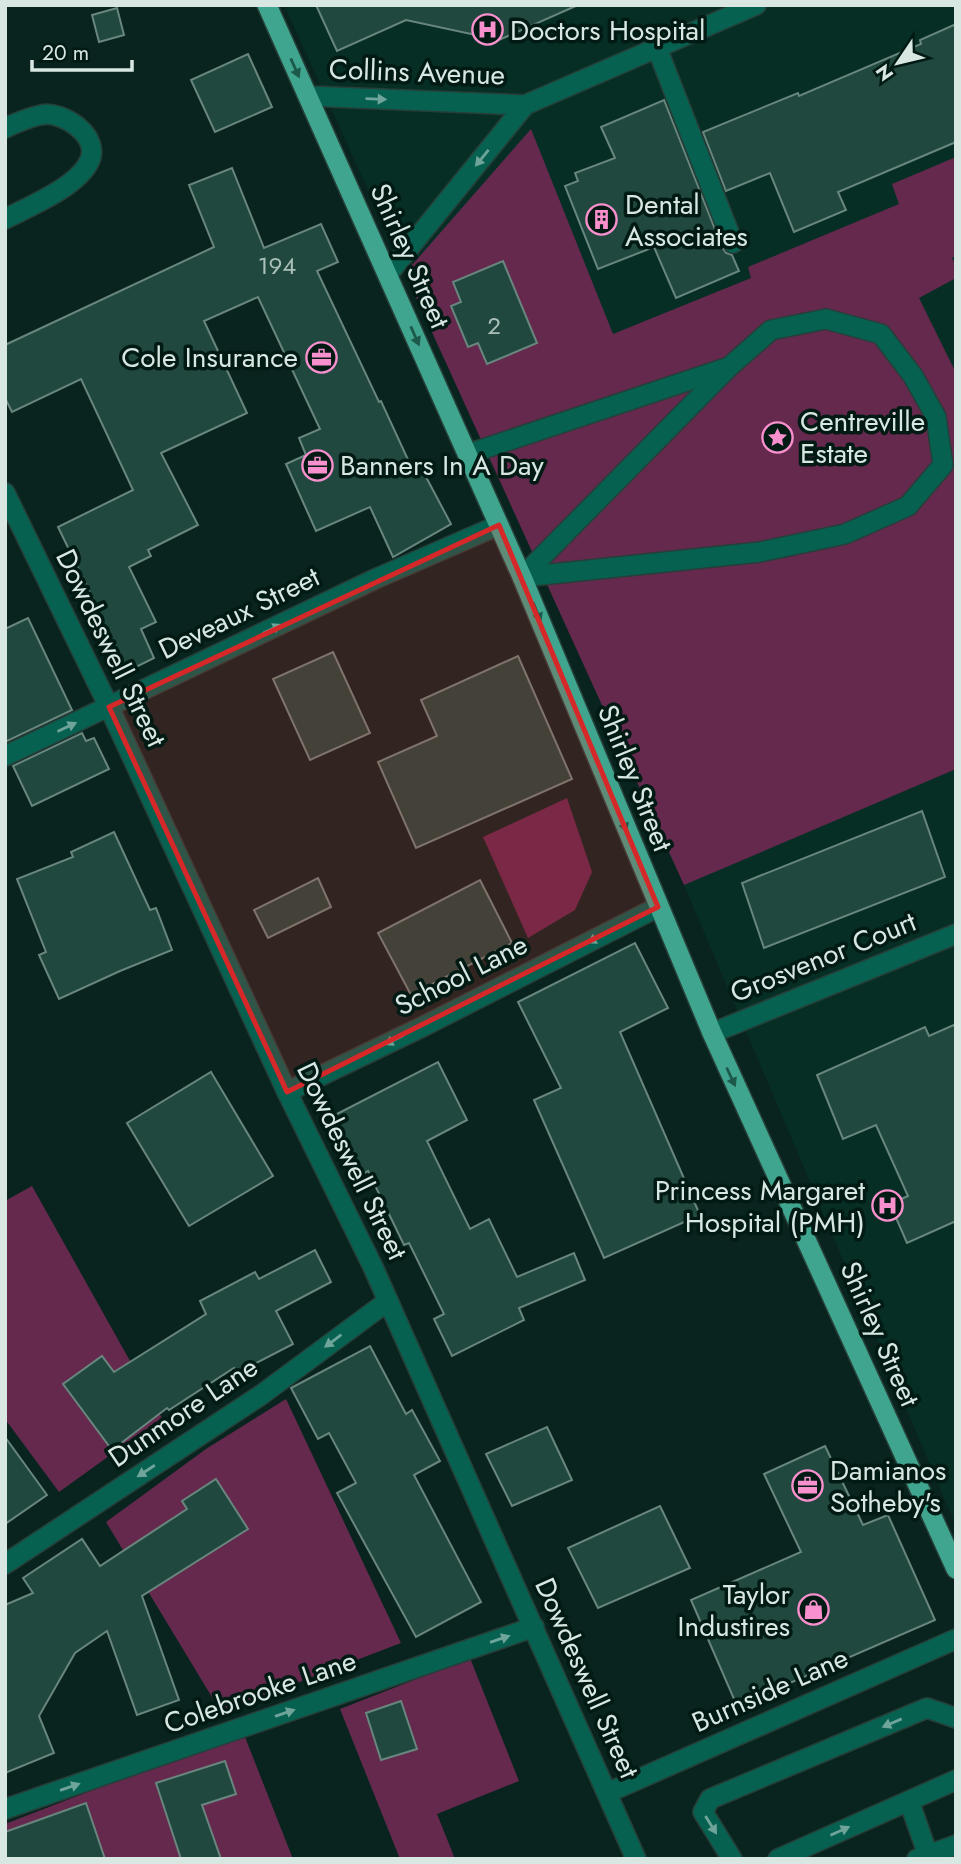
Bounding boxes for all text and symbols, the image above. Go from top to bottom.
place label: Doctors Hospital [510,10,705,51]
hospital icon: Doctors Hospital [470,13,504,47]
scale bar [32,28,131,72]
north arrow [863,28,933,98]
text: 20 m [42,38,89,68]
street label: Collins Avenue [328,48,506,96]
one-way arrow [290,57,301,78]
text: N [869,59,900,86]
one-way arrow [365,93,387,104]
one-way arrow [474,148,489,166]
street label: Shirley Street [360,177,460,335]
place label: Dental Associates [625,184,748,257]
building icon: Dental Associates [585,203,619,237]
house number: 194 [258,248,296,283]
house number: 2 [487,308,501,343]
one-way arrow [410,326,421,347]
place label: Cole Insurance [121,337,298,378]
office icon: Cole Insurance [304,340,338,374]
place label: Centreville Estate [800,401,925,474]
place icon: Centreville Estate [760,420,794,454]
place label: Banners In A Day [340,445,544,486]
office icon: Banners In A Day [300,448,334,482]
street label: Dowdeswell Street [45,542,177,754]
street label: Deveaux Street [152,556,327,670]
one-way arrow [531,602,542,623]
one-way arrow [262,623,282,634]
street label: Shirley Street [587,699,683,858]
one-way arrow [57,721,77,733]
one-way arrow [618,812,629,833]
street label: Grosvenor Court [724,901,922,1013]
street label: School Lane [388,924,534,1026]
one-way arrow [587,932,607,944]
one-way arrow [384,1034,404,1046]
street label: Dowdeswell Street [286,1055,418,1267]
one-way arrow [725,1067,737,1087]
place label: Princess Margaret Hospital (PMH) [655,1170,865,1243]
hospital icon: Princess Margaret Hospital (PMH) [871,1189,905,1223]
street label: Shirley Street [830,1255,930,1413]
one-way arrow [325,1334,343,1349]
street label: Dunmore Lane [100,1347,266,1477]
place label: Damianos Sotheby's [830,1450,946,1523]
one-way arrow [137,1464,156,1477]
office icon: Damianos Sotheby's [790,1469,824,1503]
street label: Dowdeswell Street [524,1571,650,1785]
place label: Taylor Industires [678,1574,790,1647]
shop icon: Taylor Industires [796,1593,830,1627]
one-way arrow [490,1633,511,1644]
street label: Burnside Lane [685,1637,855,1743]
street label: Colebrooke Lane [158,1640,362,1744]
one-way arrow [274,1707,295,1718]
one-way arrow [881,1717,902,1728]
one-way arrow [59,1781,80,1792]
one-way arrow [704,1815,717,1834]
one-way arrow [830,1825,850,1837]

